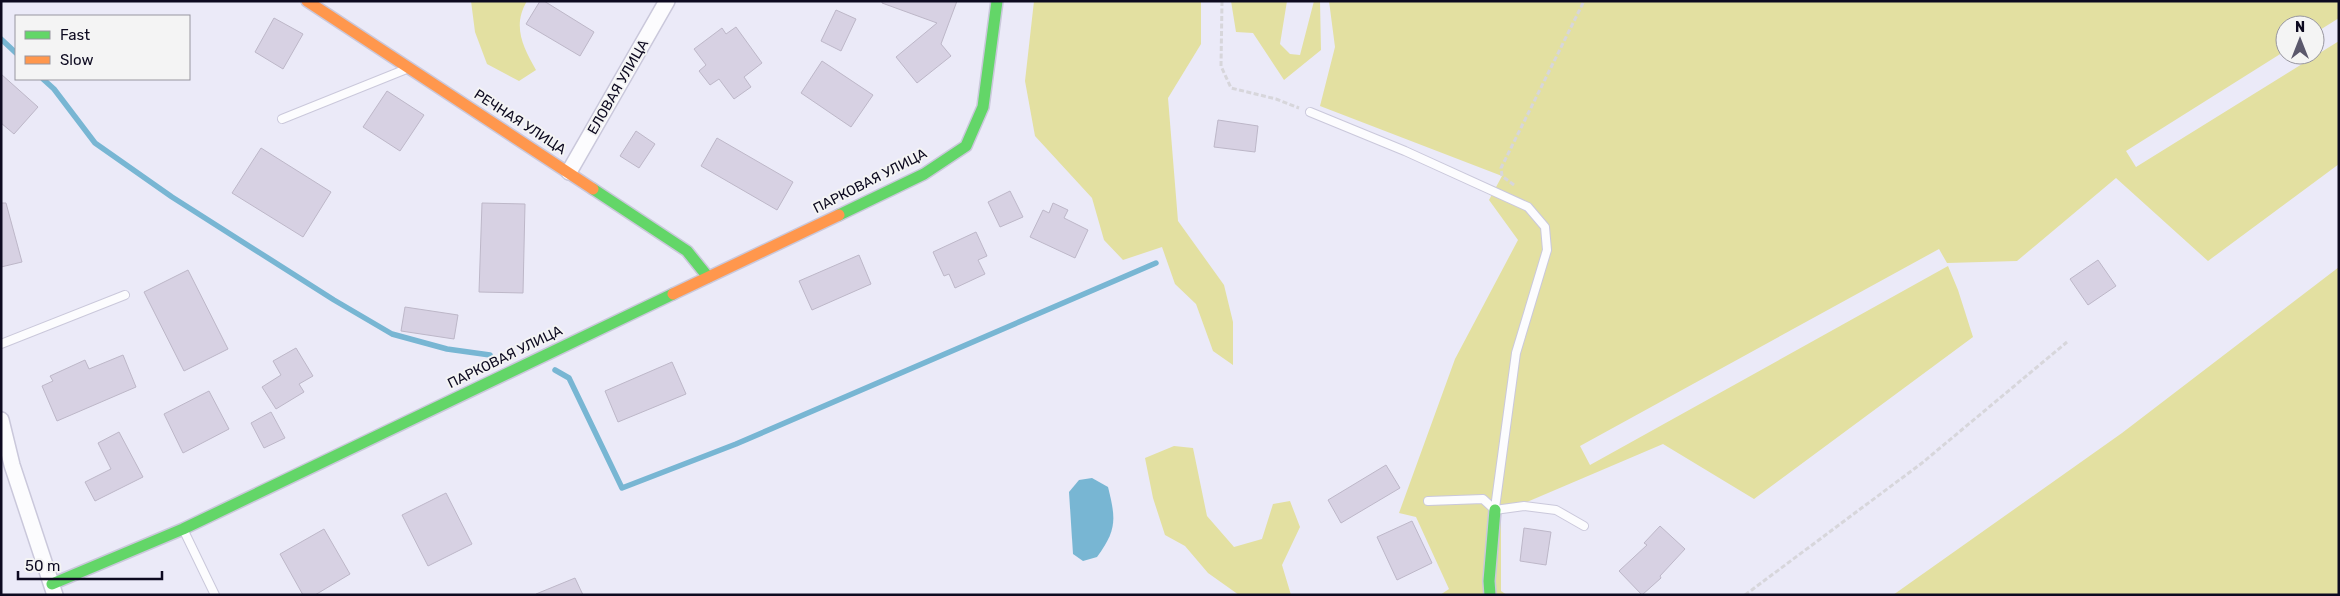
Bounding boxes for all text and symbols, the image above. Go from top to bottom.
legend [15,15,190,80]
north arrow [2275,15,2325,65]
text: N [2295,19,2305,36]
text: Fast [60,26,90,44]
street label: ЕЛОВАЯ УЛИЦА [584,36,652,138]
text: Slow [60,51,93,69]
street label: РЕЧНАЯ УЛИЦА [471,86,570,158]
street label: ПАРКОВАЯ УЛИЦА [810,145,930,217]
street label: ПАРКОВАЯ УЛИЦА [445,322,566,392]
scale bar [18,548,161,580]
text: 50 m [25,557,60,575]

